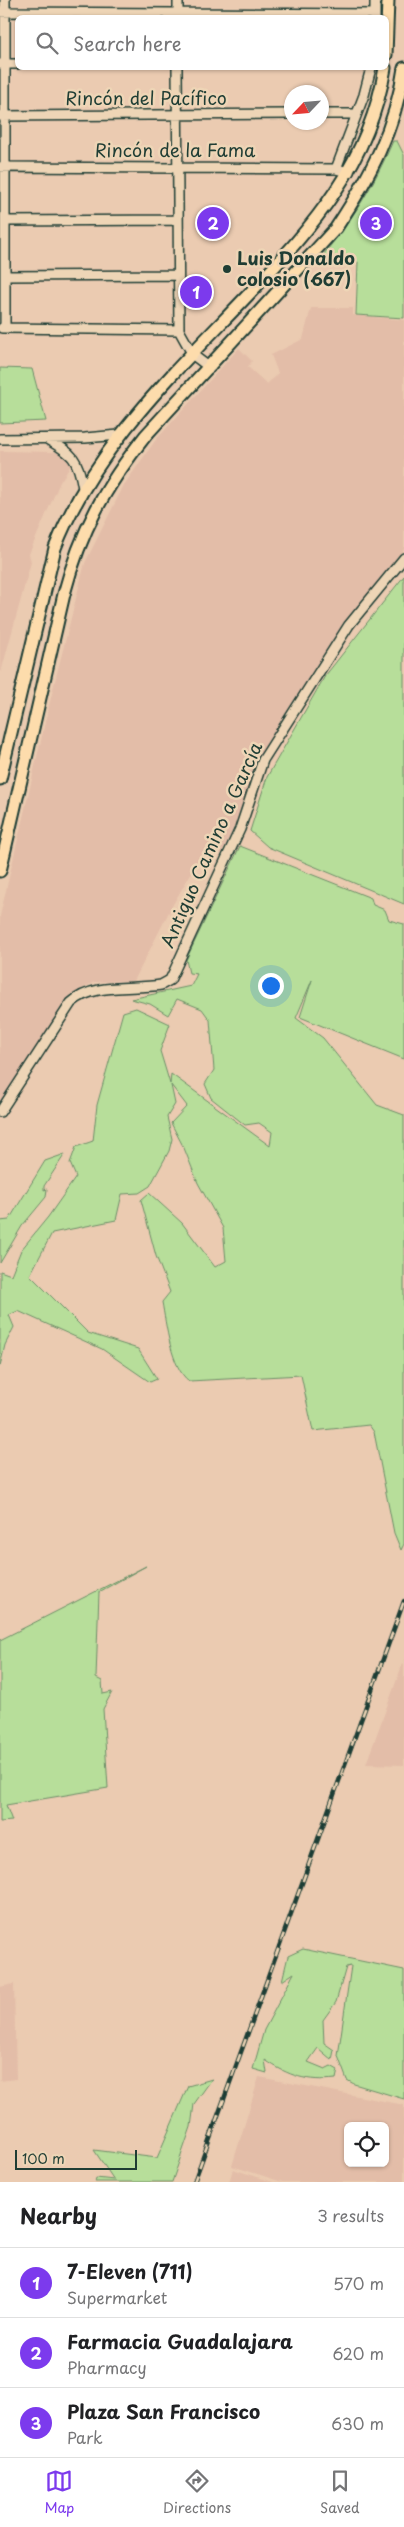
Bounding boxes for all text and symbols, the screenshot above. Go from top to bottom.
search box [15,15,389,70]
icon: search [33,29,61,57]
text: Search here [73,29,182,57]
street label: Rincón del Pacífico [65,84,227,111]
north arrow [284,85,329,130]
street label: Rincón de la Fama [95,136,256,163]
pin: 2 [197,204,229,242]
pin: 3 [360,204,392,242]
place label: Luis Donaldo colosio (667) [237,244,355,292]
marker: Luis Donaldo colosio (667) [221,263,233,275]
pin: 1 [180,273,212,311]
street label: Antiguo Camino a García [153,736,269,952]
your location [258,973,284,999]
map controls [344,2122,389,2167]
button: locate [344,2122,389,2167]
scale bar [15,2147,138,2170]
text: 100 m [22,2148,65,2169]
text: Nearby [20,2199,97,2231]
text: 3 results [317,2203,384,2227]
text: 7-Eleven (711) [67,2257,193,2285]
text: 1 [32,2271,40,2295]
text: 570 m [333,2271,384,2295]
text: Supermarket [67,2285,167,2309]
text: Farmacia Guadalajara [67,2327,293,2355]
text: 2 [30,2341,42,2365]
text: 620 m [332,2341,384,2365]
text: Pharmacy [67,2355,147,2379]
text: Plaza San Francisco [67,2397,260,2425]
text: 3 [31,2411,41,2435]
text: 630 m [331,2411,384,2435]
text: Park [67,2425,103,2449]
tab: Map [44,2467,74,2518]
tab: Directions [163,2467,231,2518]
tab: Saved [320,2467,360,2518]

